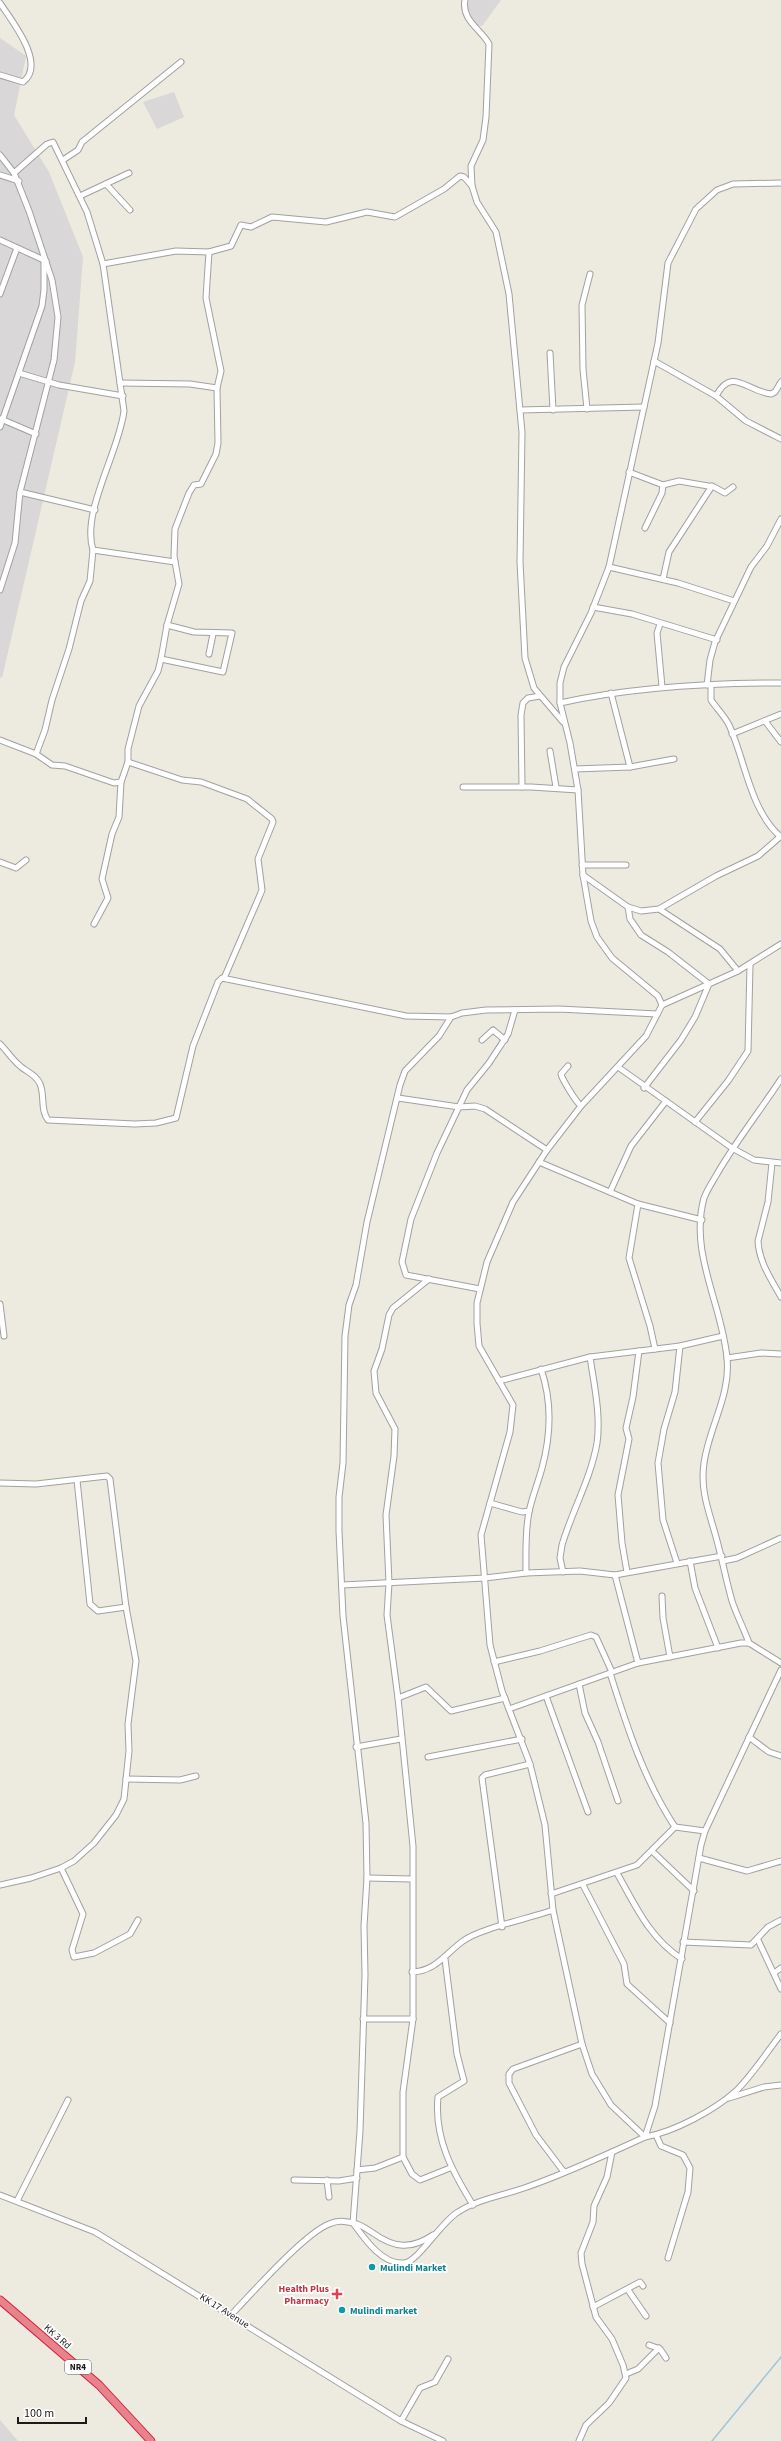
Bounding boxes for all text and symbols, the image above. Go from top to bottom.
place label: Mulindi Market [380,2261,446,2275]
marker: Mulindi Market [367,2262,377,2272]
place label: Health Plus Pharmacy [279,2282,330,2308]
marker: Health Plus Pharmacy [332,2289,342,2299]
street label: KK 17 Avenue [197,2290,252,2332]
place label: Mulindi market [350,2304,417,2318]
marker: Mulindi market [337,2305,347,2315]
street label: KK 3 Rd [41,2321,74,2352]
road number: NR4 [65,2360,91,2374]
scale bar [18,2399,86,2425]
text: 100 m [24,2405,54,2422]

